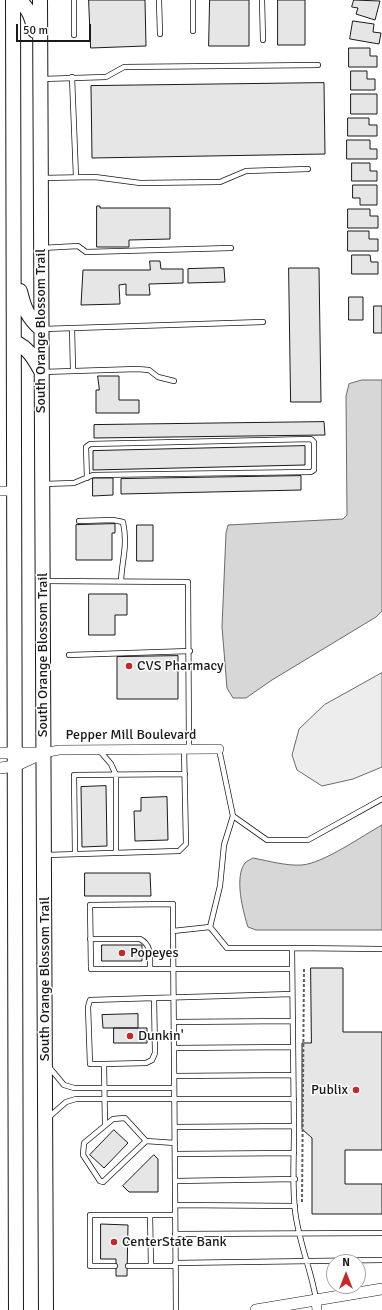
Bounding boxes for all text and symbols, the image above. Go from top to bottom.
scale bar [18,16,93,42]
text: 50 m [23,23,48,38]
street label: South Orange Blossom Trail [33,249,49,413]
street label: South Orange Blossom Trail [35,573,51,737]
place label: CVS Pharmacy [137,658,224,674]
marker: CVS Pharmacy [124,661,134,671]
street label: Pepper Mill Boulevard [66,727,196,743]
street label: South Orange Blossom Trail [37,897,53,1061]
place label: Popeyes [130,945,179,961]
marker: Popeyes [117,948,127,958]
place label: Dunkin' [138,1028,184,1044]
marker: Dunkin' [125,1031,135,1041]
place label: Publix [311,1082,348,1098]
marker: Publix [351,1085,361,1095]
place label: CenterState Bank [122,1234,227,1250]
marker: CenterState Bank [109,1237,119,1247]
north arrow [326,1254,366,1294]
text: N [342,1256,350,1269]

